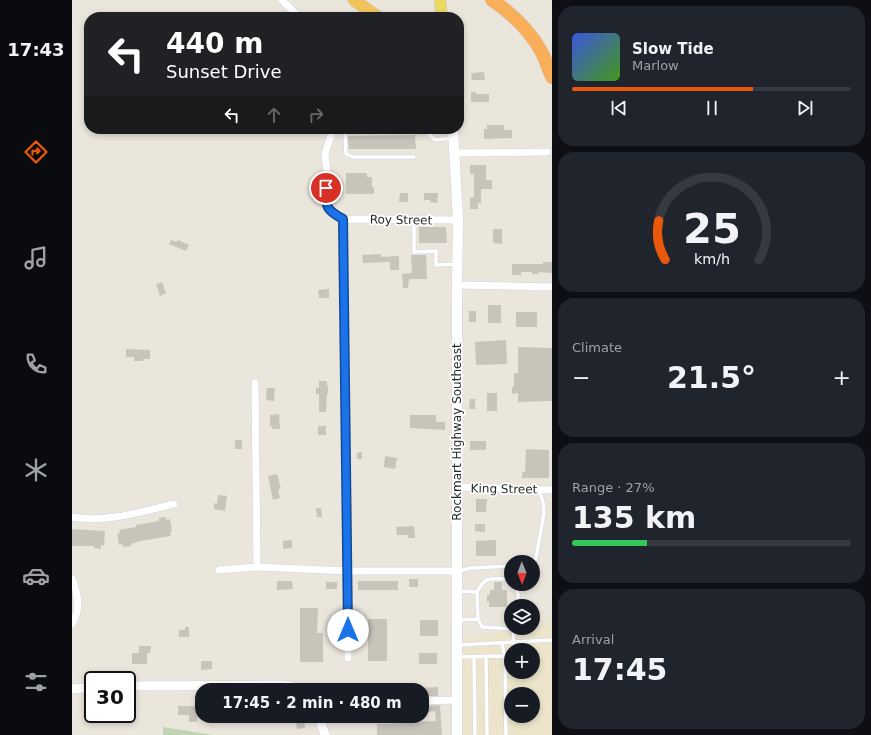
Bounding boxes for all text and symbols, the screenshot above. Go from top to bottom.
text: 440 m [166,27,263,60]
icon: left [100,28,152,80]
text: 17:43 [7,39,65,60]
text: Slow Tide [632,40,714,58]
text: Marlow [632,58,679,73]
text: Sunset Drive [166,61,281,82]
icon: previous [608,97,630,119]
icon: pause [701,97,723,119]
icon: next [794,97,816,119]
icon: left [221,104,243,126]
icon: ahead [263,104,285,126]
icon: right [305,104,327,126]
icon: directions [22,138,50,166]
pin [309,171,343,205]
icon: arrive [315,177,337,199]
text: 25 [683,203,740,252]
street label: Roy Street [370,212,433,228]
icon: music [22,244,50,272]
text: km/h [693,250,730,266]
text: Climate [572,340,622,355]
street label: Rockmart Highway Southeast [450,343,464,521]
icon: phone [22,350,50,378]
text: 21.5° [667,360,756,395]
text: − [572,365,590,390]
text: + [833,365,851,390]
icon: climate [22,456,50,484]
text: Range · 27% [572,480,655,495]
street label: King Street [471,481,538,497]
text: 135 km [572,500,696,535]
north arrow [504,555,540,591]
map controls [504,555,540,723]
icon: car [22,562,50,590]
button: layers [504,599,540,635]
position arrow [327,609,369,651]
text: Arrival [572,632,614,647]
button: + [504,643,540,679]
text: 17:45 [572,652,668,687]
icon: filters [22,668,50,696]
speed limit sign: 30 [84,671,136,723]
button: − [504,687,540,723]
text: 17:45 · 2 min · 480 m [222,694,402,712]

